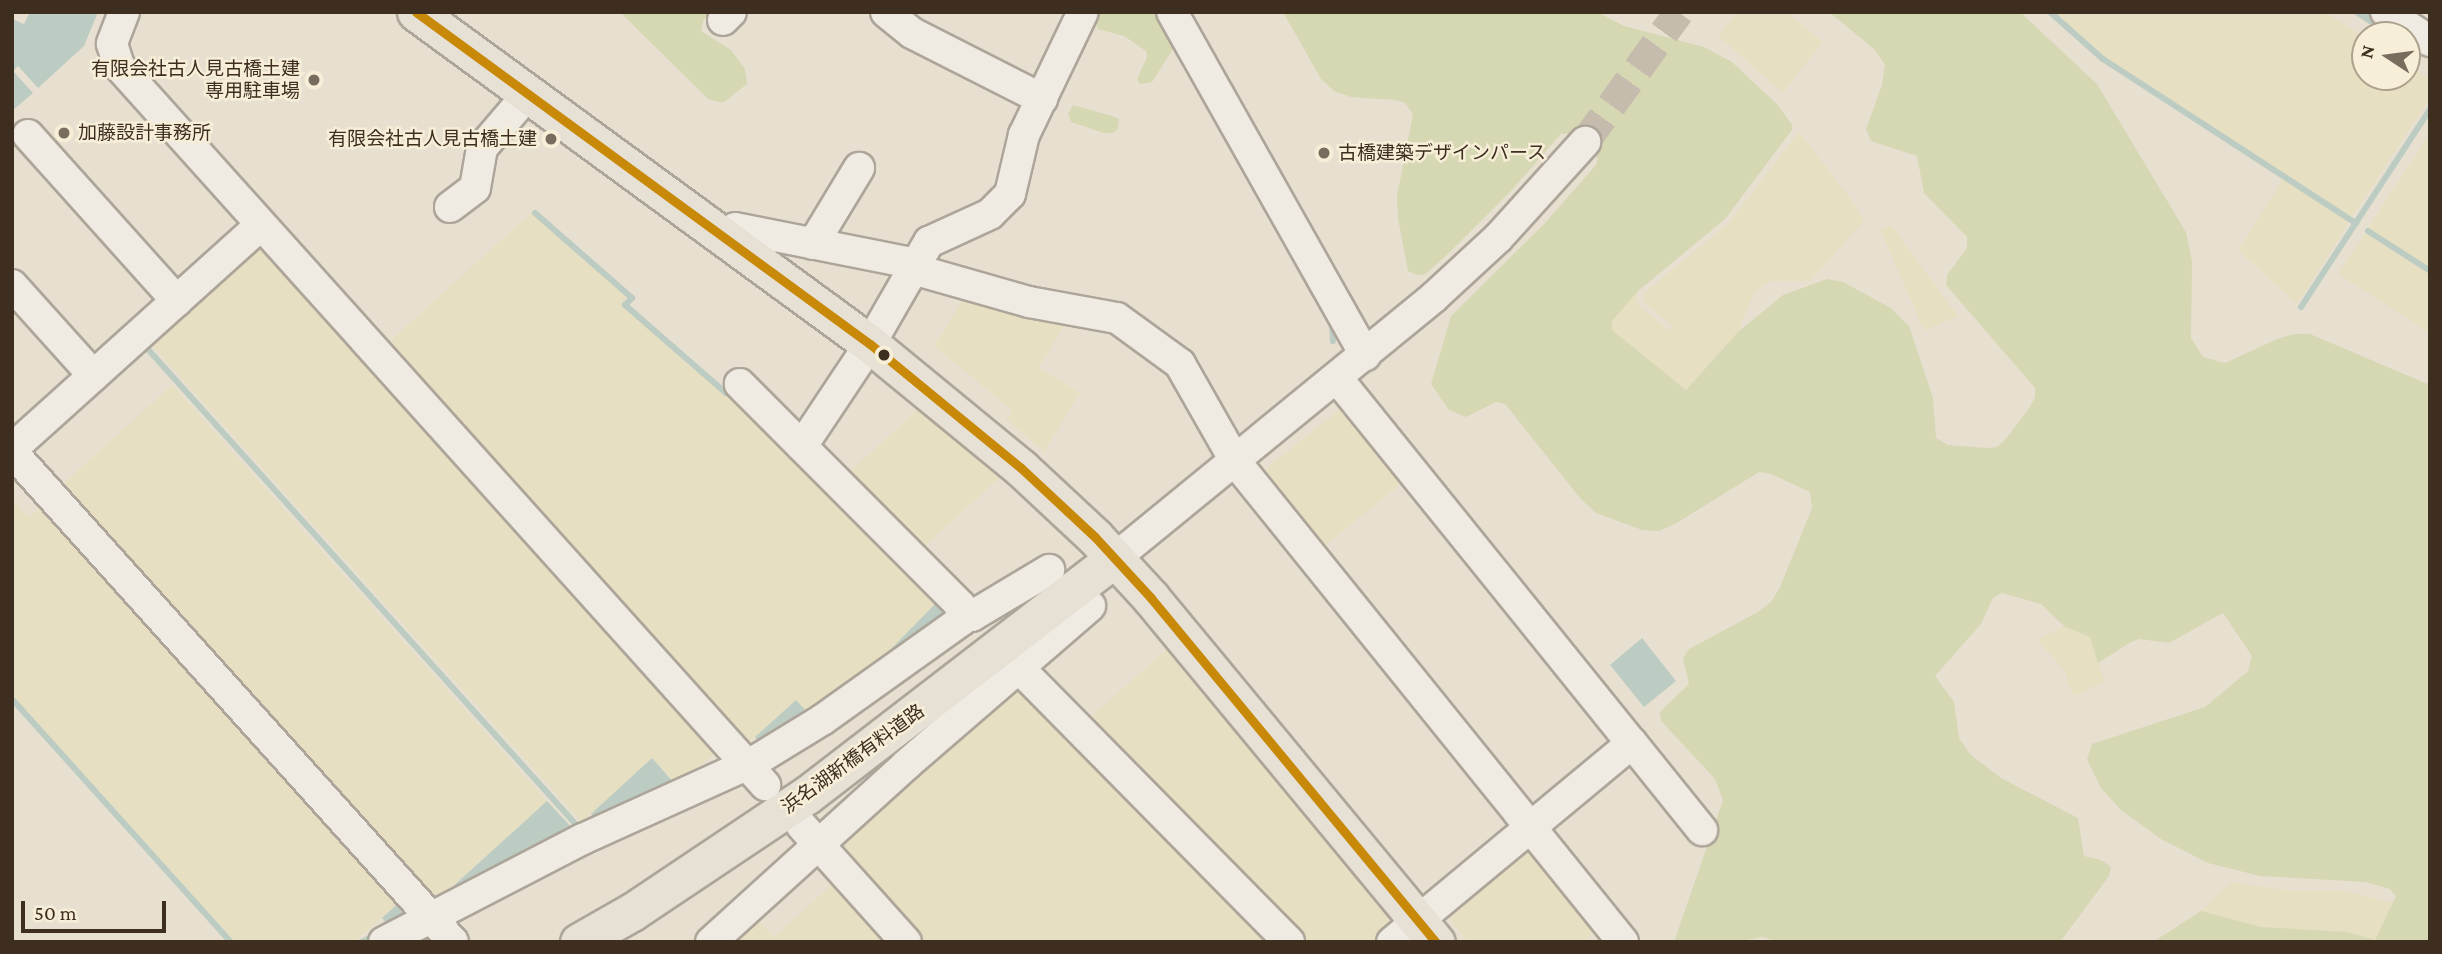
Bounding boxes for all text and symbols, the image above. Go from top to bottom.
north arrow [2351,21,2421,91]
text: N [2355,43,2379,60]
place label: 有限会社古人見古橋土建 専用駐車場 [91,58,300,102]
marker: 有限会社古人見古橋土建 専用駐車場 [306,72,322,88]
place label: 加藤設計事務所 [78,122,211,144]
marker: 加藤設計事務所 [56,125,72,141]
place label: 有限会社古人見古橋土建 [328,128,537,150]
marker: 有限会社古人見古橋土建 [543,131,559,147]
place label: 古橋建築デザインパース [1338,142,1547,164]
marker: 古橋建築デザインパース [1316,145,1332,161]
unlabelled marker [877,348,891,362]
street label: 浜名湖新橋有料道路 [777,700,929,818]
scale bar [24,888,170,932]
text: 50 m [34,901,77,925]

